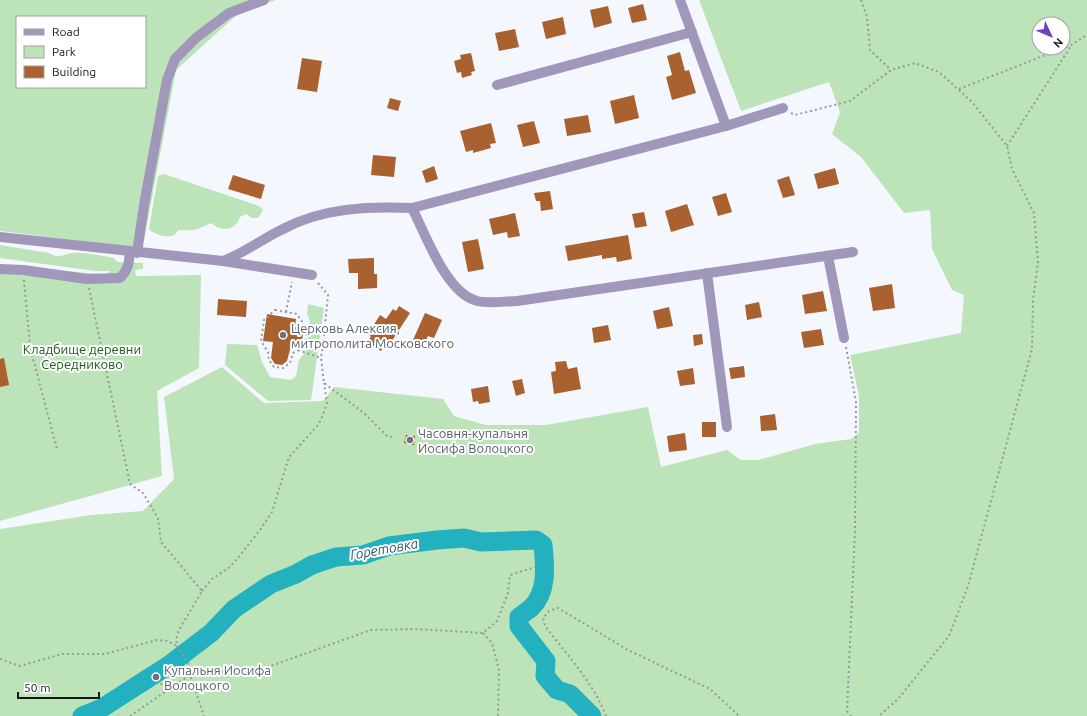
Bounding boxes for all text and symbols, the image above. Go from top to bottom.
legend [16,16,146,88]
north arrow [1031,16,1071,56]
text: Road [52,25,80,38]
text: N [1051,36,1065,50]
text: Park [52,45,76,58]
text: Building [52,65,96,78]
place label: Церковь Алексия, митрополита Московского [291,321,454,350]
marker: Церковь Алексия, митрополита Московского [278,330,288,340]
park label: Кладбище деревни Середниково [23,342,141,371]
place label: Часовня-купальня Иосифа Волоцкого [418,426,534,455]
marker: Часовня-купальня Иосифа Волоцкого [405,435,415,445]
water label: Горетовка [349,535,420,563]
place label: Купальня Иосифа Волоцкого [164,663,271,692]
marker: Купальня Иосифа Волоцкого [151,672,161,682]
scale bar [18,674,99,700]
text: 50 m [24,681,51,694]

